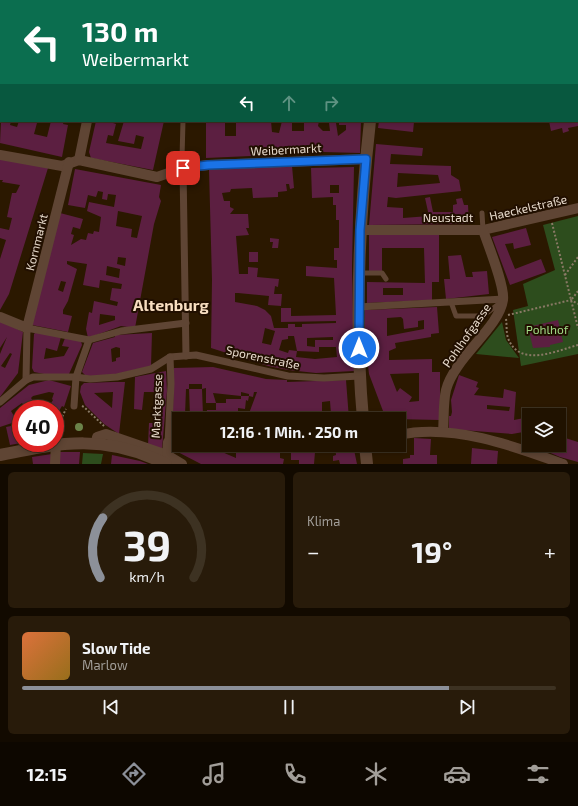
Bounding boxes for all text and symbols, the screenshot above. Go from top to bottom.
text: 130 m [82,14,158,48]
icon: left [16,16,68,68]
text: Weibermarkt [82,48,189,70]
icon: left [236,92,258,114]
icon: ahead [278,92,300,114]
icon: right [320,92,342,114]
street label: Weibermarkt [250,140,322,158]
pin [166,151,200,185]
icon: arrive [172,157,194,179]
street label: Haeckelstraße [488,191,568,223]
street label: Neustadt [423,210,474,224]
street label: Kornmarkt [22,212,50,272]
district label: Altenburg [133,295,210,314]
street label: Pohlhofgasse [439,300,493,370]
park label: Pohlhof [526,322,569,336]
position arrow [338,327,380,369]
street label: Sporenstraße [225,342,301,372]
street label: Marktgasse [148,374,164,438]
speed limit sign: 40 [12,400,64,452]
map controls [522,408,566,452]
button: layers [522,408,566,452]
text: 12:16 · 1 Min. · 250 m [220,423,358,441]
text: Klima [307,513,340,529]
text: 39 [122,519,171,569]
text: 19° [411,533,452,569]
text: − [307,538,320,564]
text: + [544,538,556,564]
text: km/h [129,568,164,585]
text: Slow Tide [82,639,150,657]
text: Marlow [82,657,128,673]
icon: previous [100,696,122,718]
icon: pause [278,696,300,718]
icon: next [456,696,478,718]
icon: directions [120,760,148,788]
icon: music [200,760,228,788]
icon: phone [281,760,309,788]
icon: climate [362,760,390,788]
icon: car [443,760,471,788]
icon: filters [524,760,552,788]
text: 12:15 [26,763,67,785]

